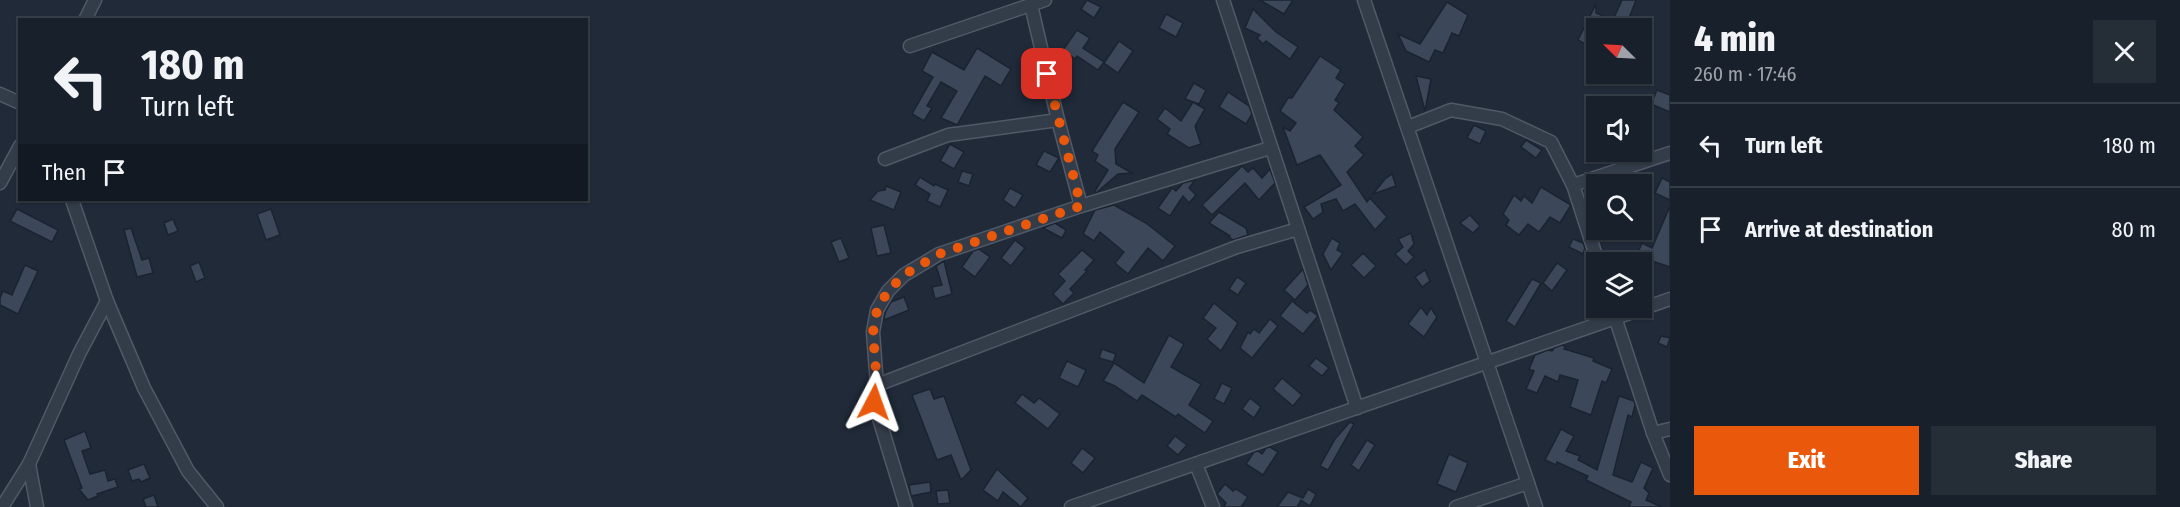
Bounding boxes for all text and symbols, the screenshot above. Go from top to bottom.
text: 4 min [1694,17,1776,61]
north arrow [1586,18,1652,84]
map controls [1586,18,1652,318]
button: close [2093,20,2156,83]
text: 180 m [141,40,245,90]
icon: left [42,42,120,120]
pin [1021,48,1072,99]
icon: arrive [1030,57,1063,90]
text: 260 m · 17:46 [1694,62,1797,86]
text: Turn left [141,91,234,123]
button: sound [1586,96,1652,162]
icon: left [1694,129,1727,162]
text: Turn left [1745,132,1823,159]
text: 180 m [2103,132,2156,159]
icon: arrive [98,156,131,189]
text: Then [42,159,86,186]
button: search [1586,174,1652,240]
icon: arrive [1694,213,1727,246]
text: Arrive at destination [1745,216,1933,243]
text: 80 m [2111,216,2156,243]
button: layers [1586,252,1652,318]
position arrow [842,370,906,434]
button: Exit [1694,426,1919,495]
button: Share [1931,426,2156,495]

